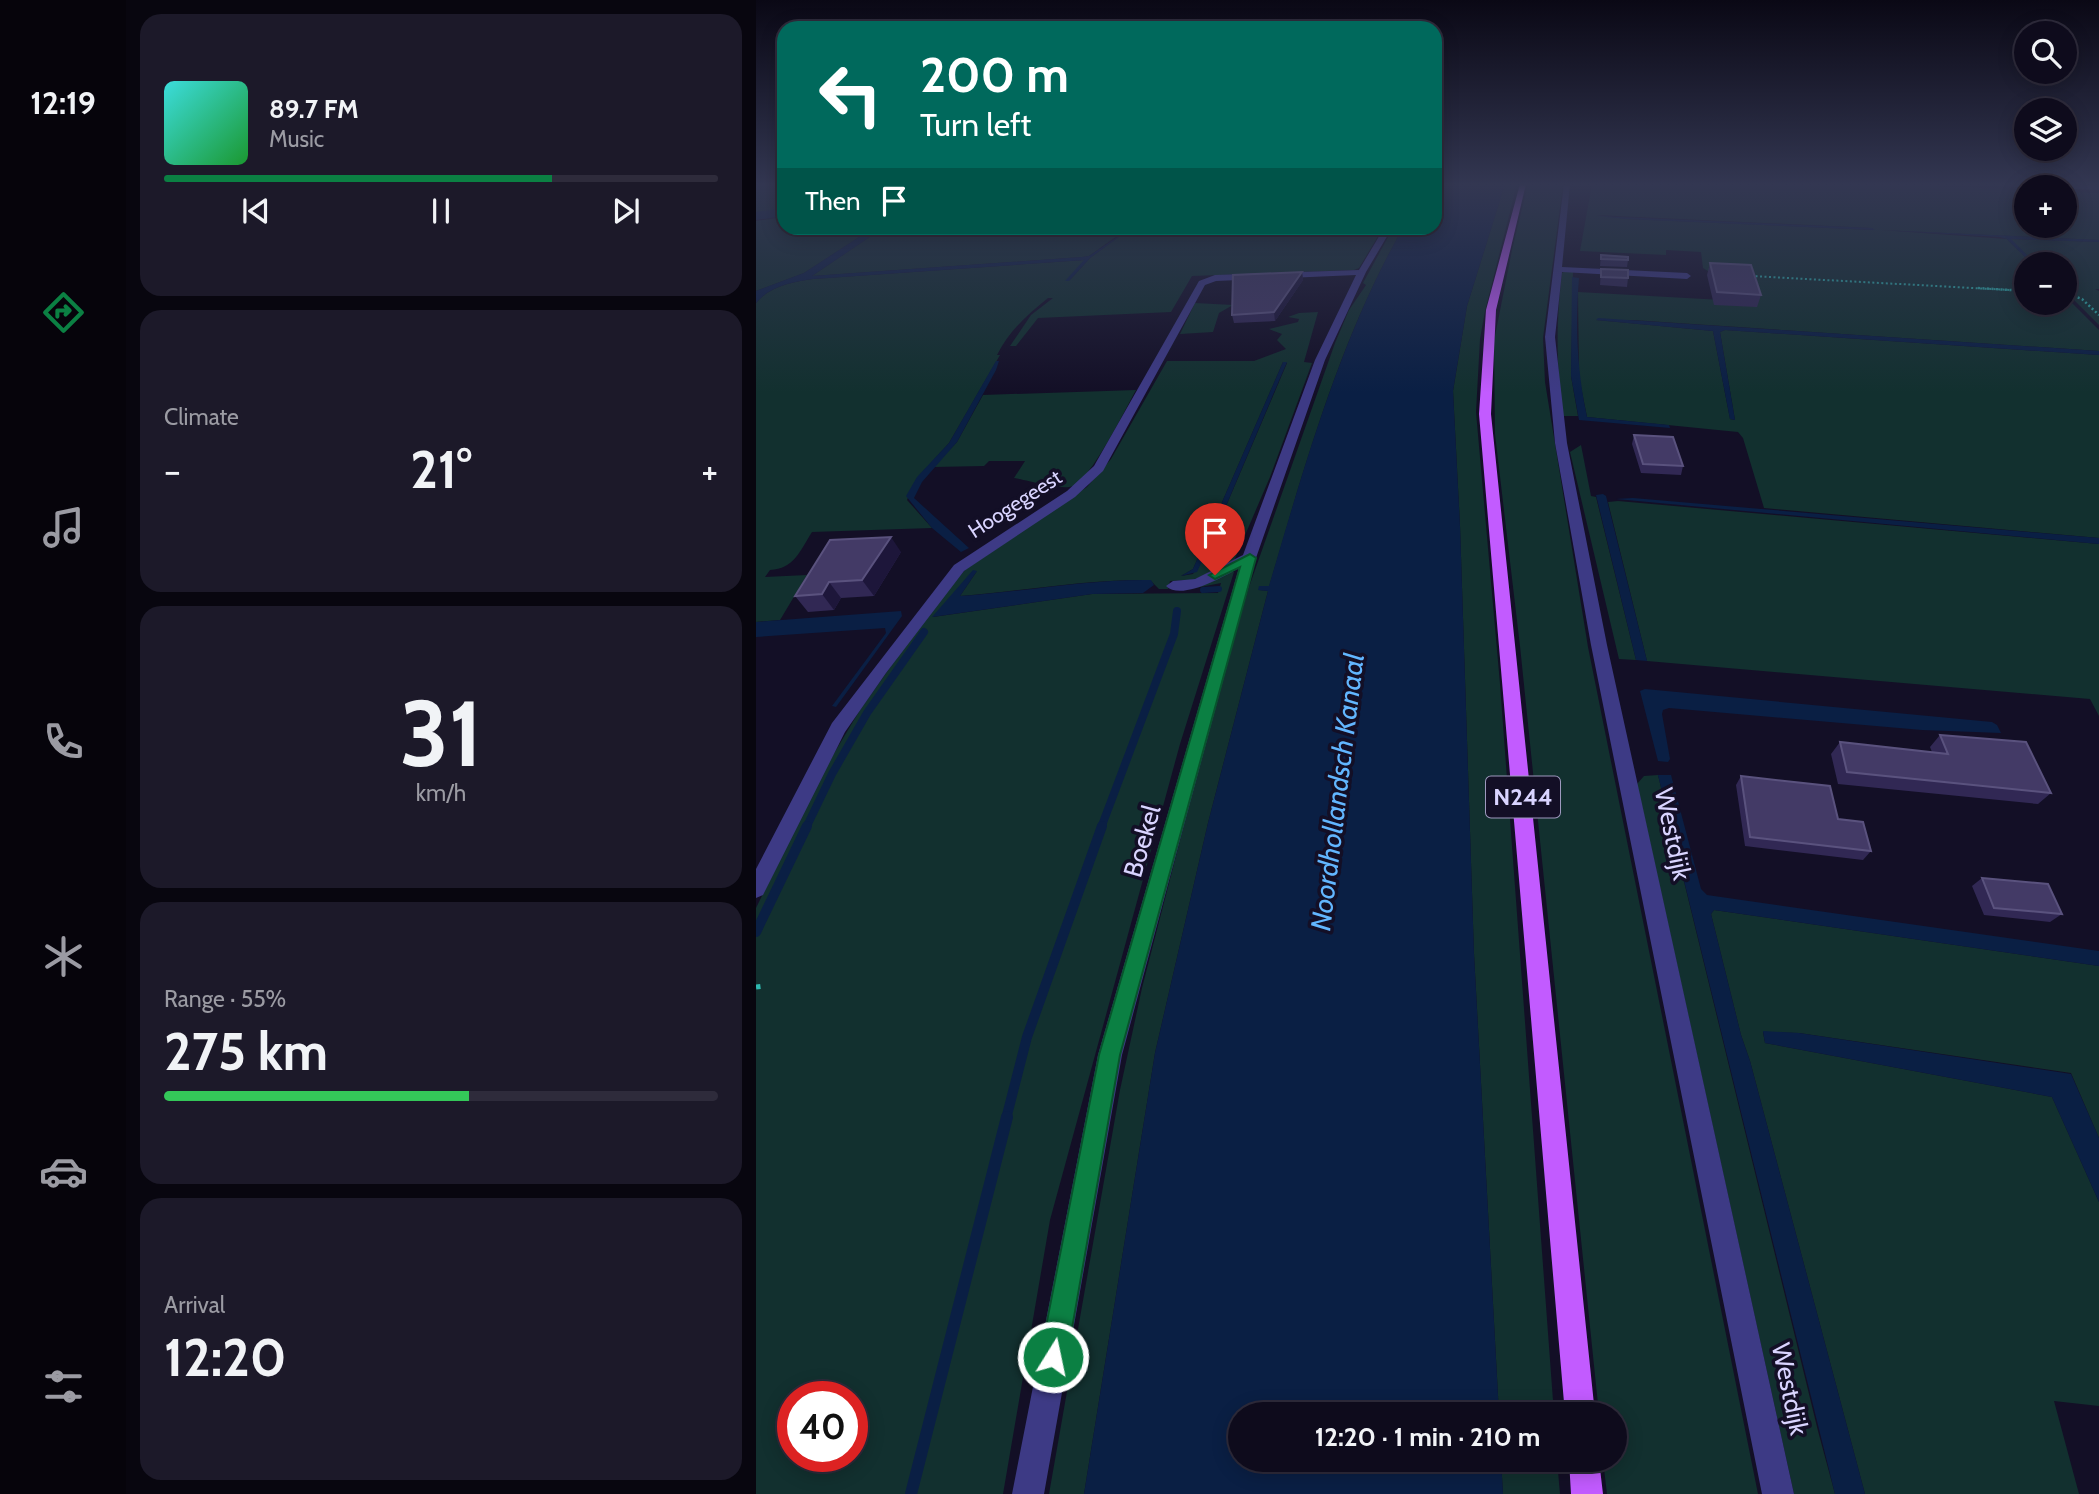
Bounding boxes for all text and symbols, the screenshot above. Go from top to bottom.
map controls [2014,21,2077,315]
button: search [2014,21,2077,84]
text: 200 m [920,45,1069,104]
icon: left [805,49,896,140]
text: 12:19 [30,83,96,122]
text: 89.7 FM [269,93,359,125]
button: layers [2014,98,2077,161]
text: Turn left [920,105,1031,144]
text: Music [269,125,324,153]
button: + [2014,175,2077,238]
icon: arrive [875,182,913,220]
text: Then [805,185,861,217]
icon: previous [237,192,275,230]
icon: pause [422,192,460,230]
icon: next [607,192,645,230]
button: − [2014,252,2077,315]
icon: directions [39,288,88,337]
text: Climate [164,403,239,431]
text: 21° [410,438,472,501]
text: − [164,447,181,494]
text: + [701,447,718,494]
street label: Hoogegeest [963,464,1066,543]
icon: music [39,503,88,552]
pin [1185,503,1245,575]
icon: arrive [1196,514,1234,552]
water label: Noordhollandsch Kanaal [1303,651,1371,933]
text: 31 [400,678,482,789]
icon: phone [39,717,88,766]
road number: N244 [1486,776,1560,818]
text: km/h [416,779,466,807]
street label: Westdijk [1648,785,1698,883]
street label: Boekel [1116,801,1168,881]
icon: climate [39,932,88,981]
text: Range · 55% [164,985,286,1013]
text: 275 km [164,1020,328,1083]
icon: car [39,1147,88,1196]
text: Arrival [164,1291,225,1319]
position arrow [1016,1320,1090,1394]
text: 12:20 [164,1326,286,1389]
street label: Westdijk [1765,1340,1815,1438]
icon: filters [39,1362,88,1411]
speed limit sign: 40 [777,1381,868,1472]
text: 12:20 · 1 min · 210 m [1315,1421,1540,1453]

